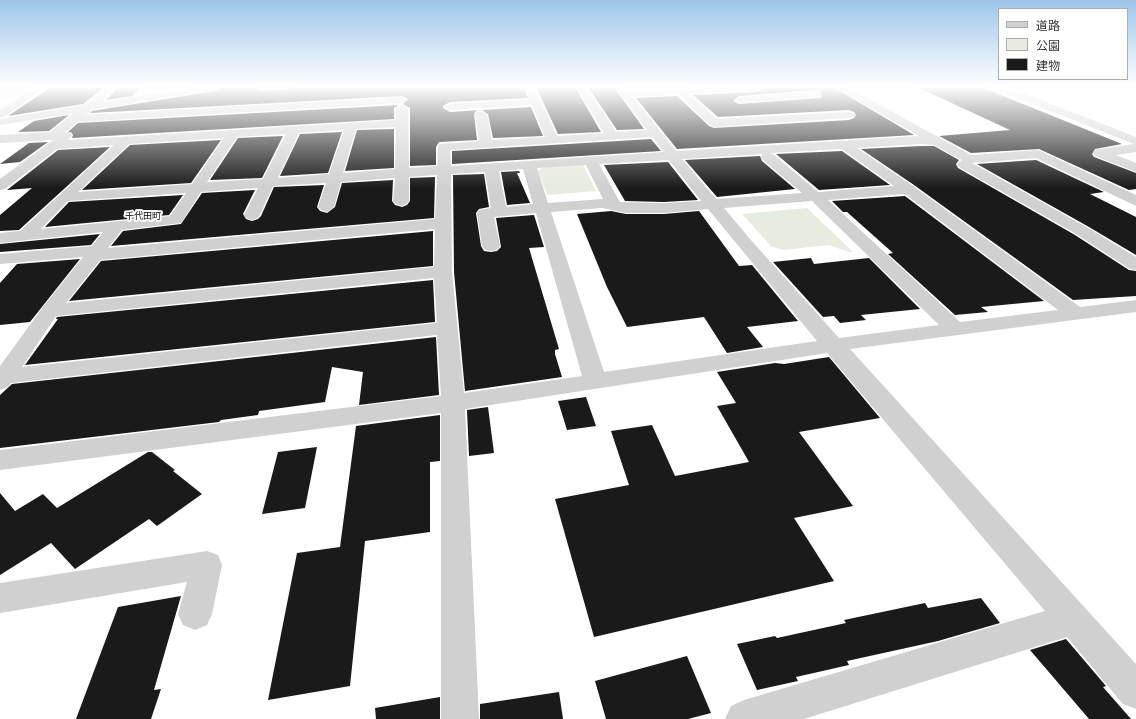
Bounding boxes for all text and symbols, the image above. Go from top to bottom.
legend [998,8,1128,80]
text: 道路 [1036,18,1060,33]
text: 公園 [1036,38,1060,53]
text: 建物 [1036,58,1060,73]
district label: 千代田町 [125,211,161,221]

